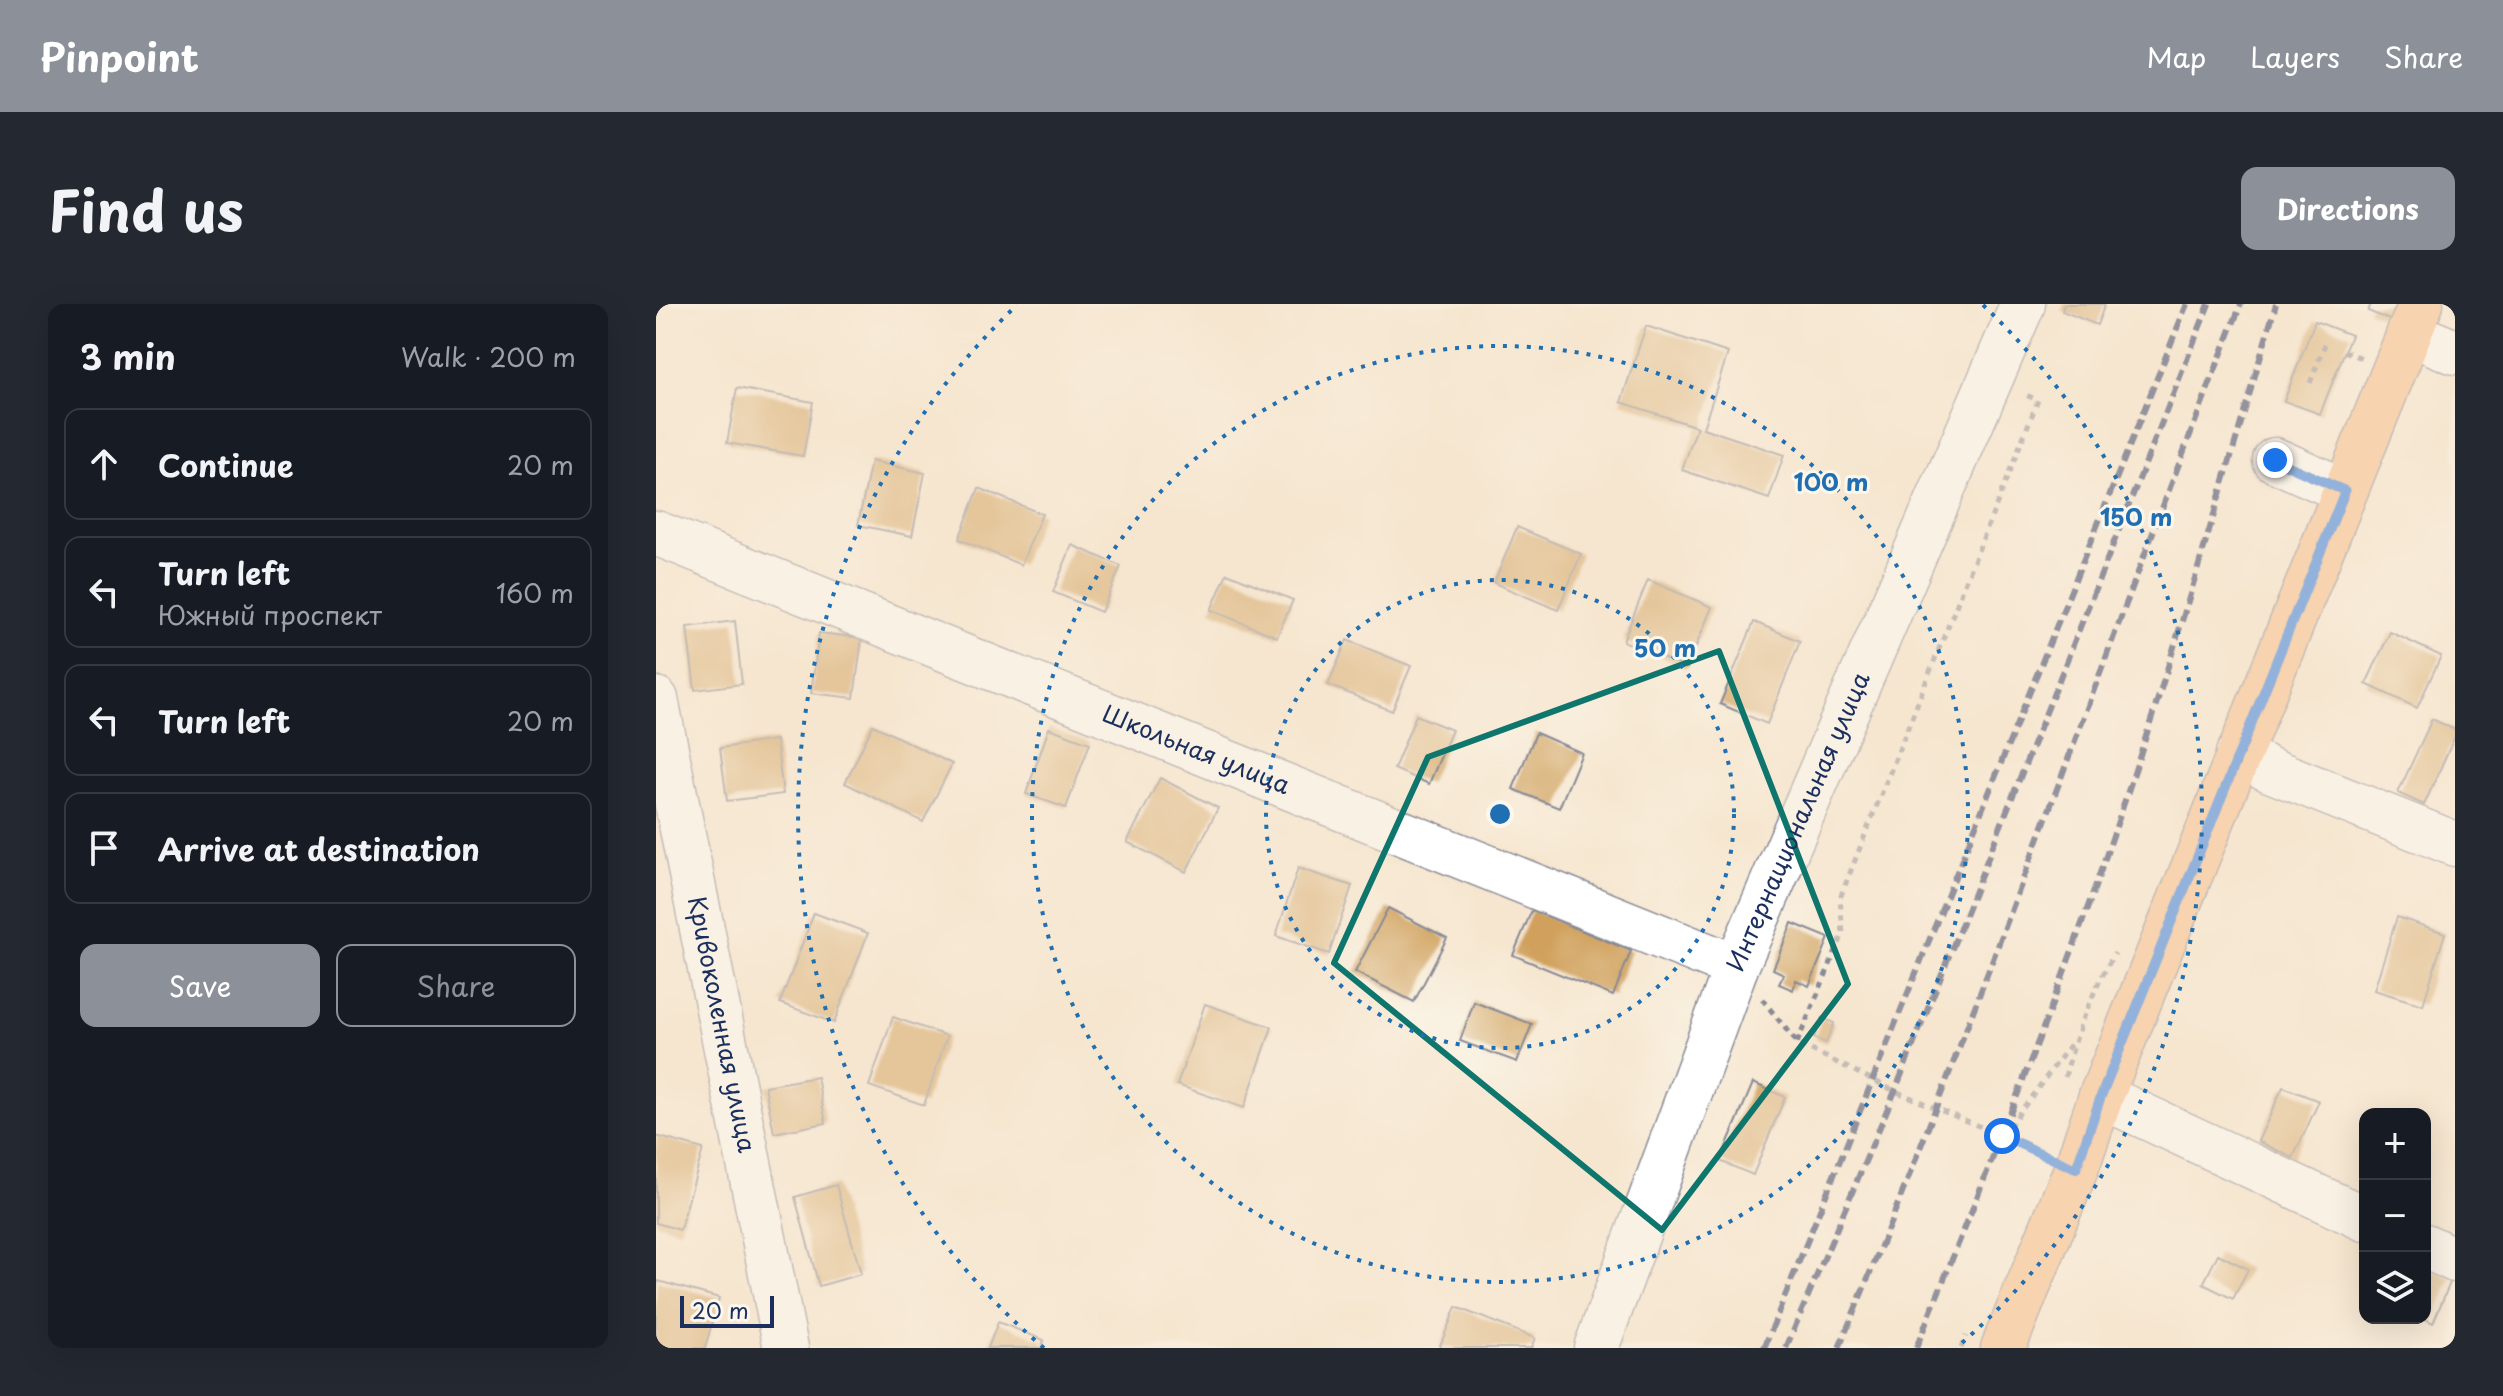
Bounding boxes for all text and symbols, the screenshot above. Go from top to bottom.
text: Pinpoint [40,28,199,85]
text: Map [2146,35,2206,78]
text: Layers [2250,35,2340,78]
text: Share [2384,35,2463,78]
text: Find us [48,166,244,251]
button: Directions [2241,167,2455,250]
text: 3 min [80,330,176,382]
text: Walk · 200 m [401,337,576,376]
icon: ahead [82,442,126,486]
text: Continue [158,442,293,487]
route end [2257,442,2293,478]
text: 20 m [507,445,574,484]
text: 100 m [1794,463,1868,499]
text: 150 m [2100,498,2172,534]
text: Turn left [158,550,290,595]
icon: left [82,570,126,614]
text: 160 m [496,573,574,612]
text: Южный проспект [158,595,382,634]
text: 50 m [1634,629,1696,665]
street label: Интернациональная улица [1716,666,1878,977]
street label: Школьная улица [1098,694,1296,802]
icon: left [82,698,126,742]
text: Turn left [158,698,290,743]
text: 20 m [507,701,574,740]
centre of rings [1486,800,1514,828]
icon: arrive [82,826,126,870]
text: Arrive at destination [158,826,480,871]
street label: Кривоколенная улица [680,893,766,1155]
button: Save [80,944,320,1027]
button: Share [336,944,576,1027]
map controls [2359,1108,2431,1324]
button: + [2359,1108,2431,1180]
route start [1984,1118,2020,1154]
button: − [2359,1180,2431,1252]
button: layers [2359,1252,2431,1324]
scale bar [680,1292,774,1328]
text: 20 m [692,1293,749,1326]

